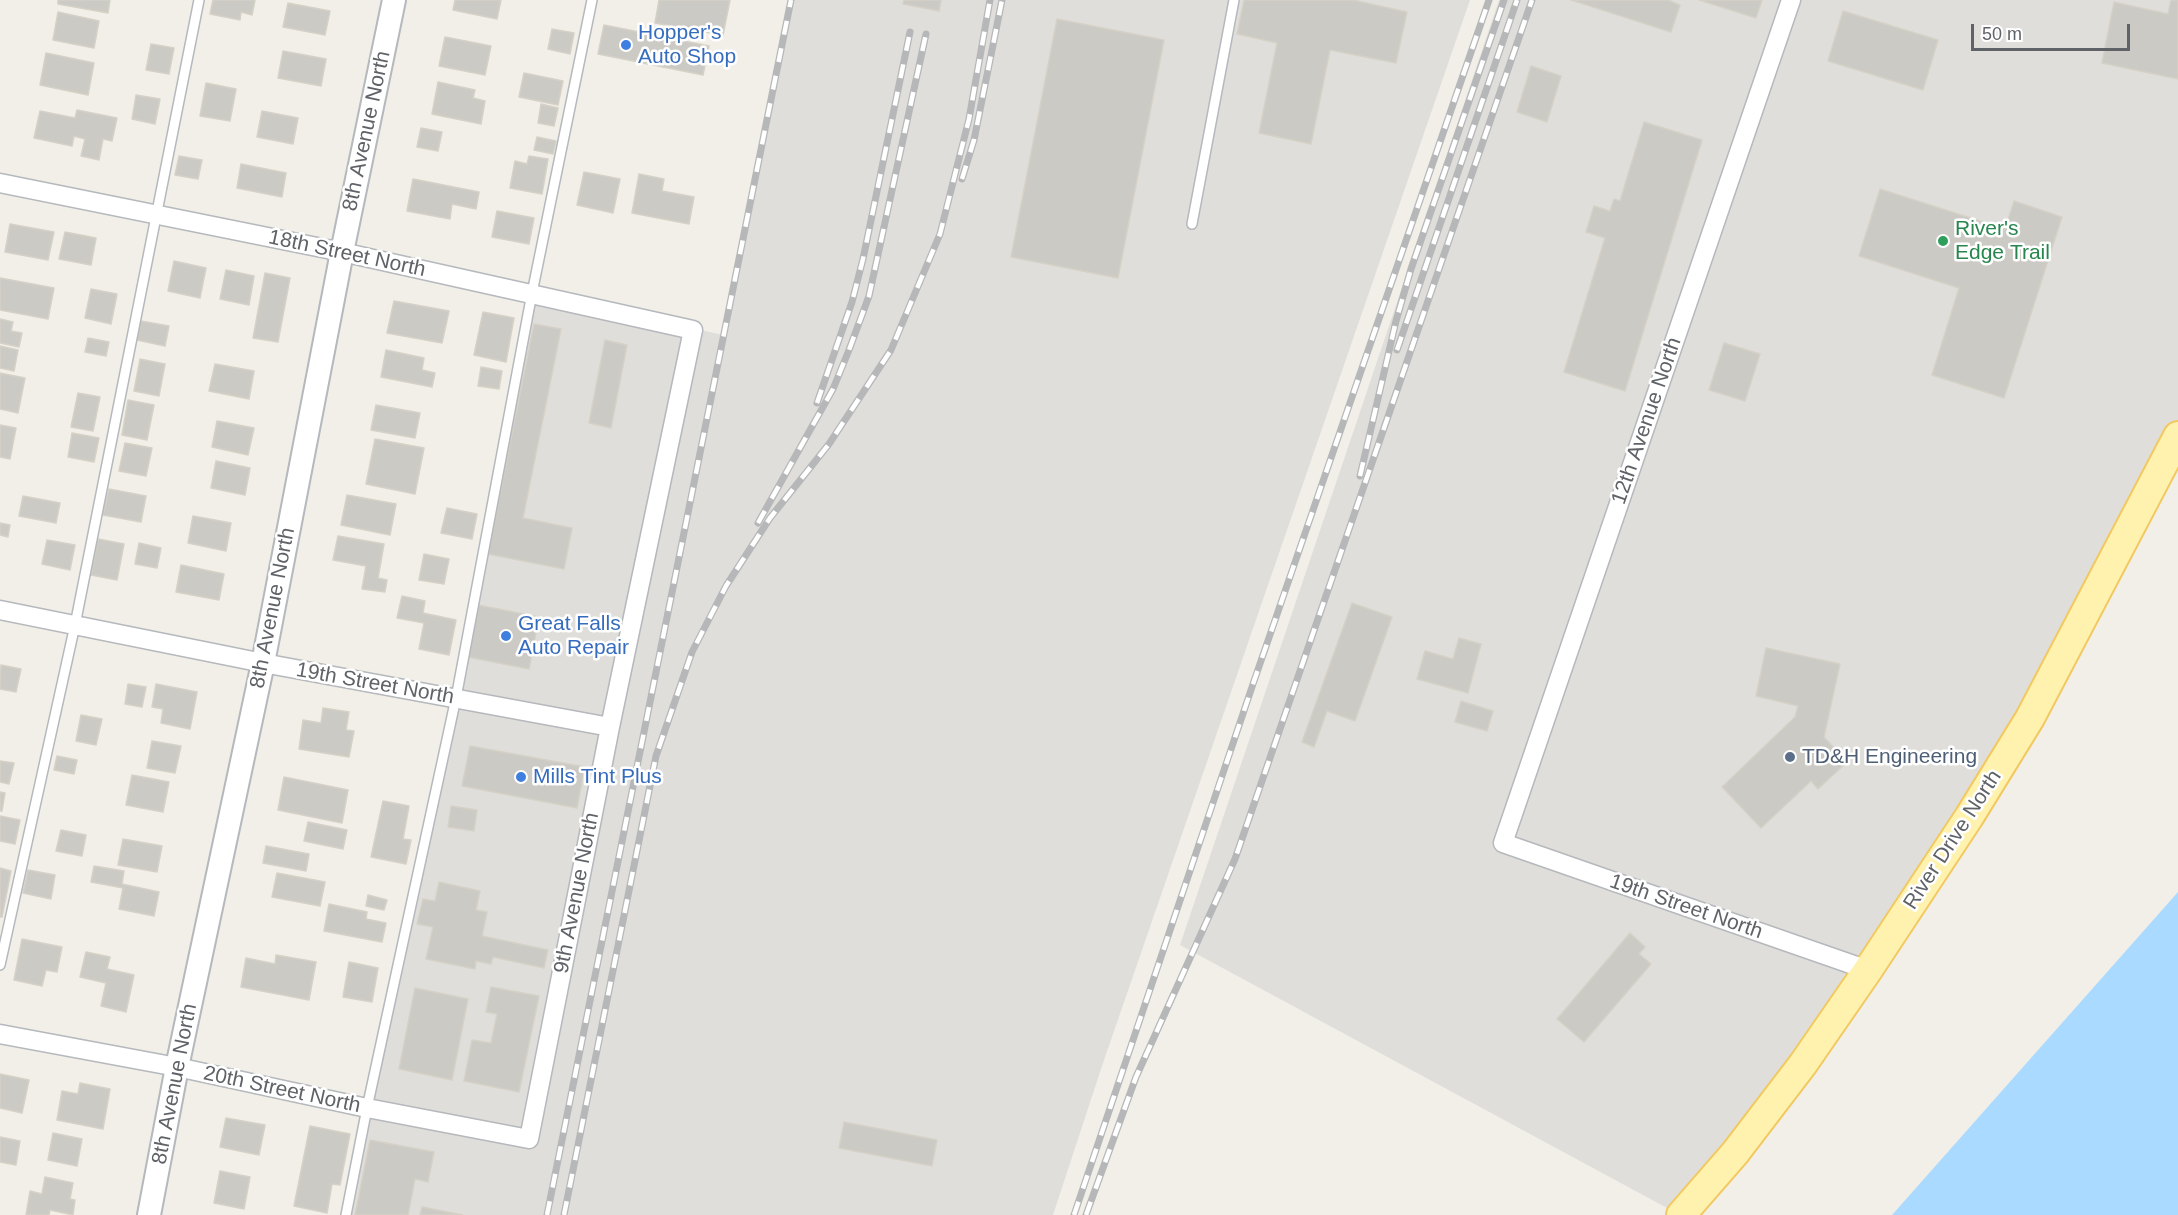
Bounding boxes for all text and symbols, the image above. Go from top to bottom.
scale bar [1974,12,2133,50]
place label: Hopper's Auto Shop [638,20,736,70]
text: 50 m [1982,24,2022,44]
marker: Hopper's Auto Shop [619,38,633,52]
street label: 8th Avenue North [338,49,396,213]
place label: River's Edge Trail [1955,216,2050,266]
street label: 18th Street North [266,225,428,283]
marker: River's Edge Trail [1936,234,1950,248]
street label: 12th Avenue North [1607,334,1687,508]
street label: 8th Avenue North [245,526,301,690]
place label: Great Falls Auto Repair [518,611,629,661]
marker: Great Falls Auto Repair [499,629,513,643]
street label: 19th Street North [294,658,456,710]
place label: TD&H Engineering [1802,744,1977,770]
marker: TD&H Engineering [1783,750,1797,764]
place label: Mills Tint Plus [533,764,662,790]
street label: River Drive North [1899,766,2007,914]
marker: Mills Tint Plus [514,770,528,784]
street label: 9th Avenue North [549,811,605,975]
street label: 19th Street North [1606,869,1766,945]
street label: 8th Avenue North [147,1002,203,1166]
street label: 20th Street North [201,1061,363,1119]

